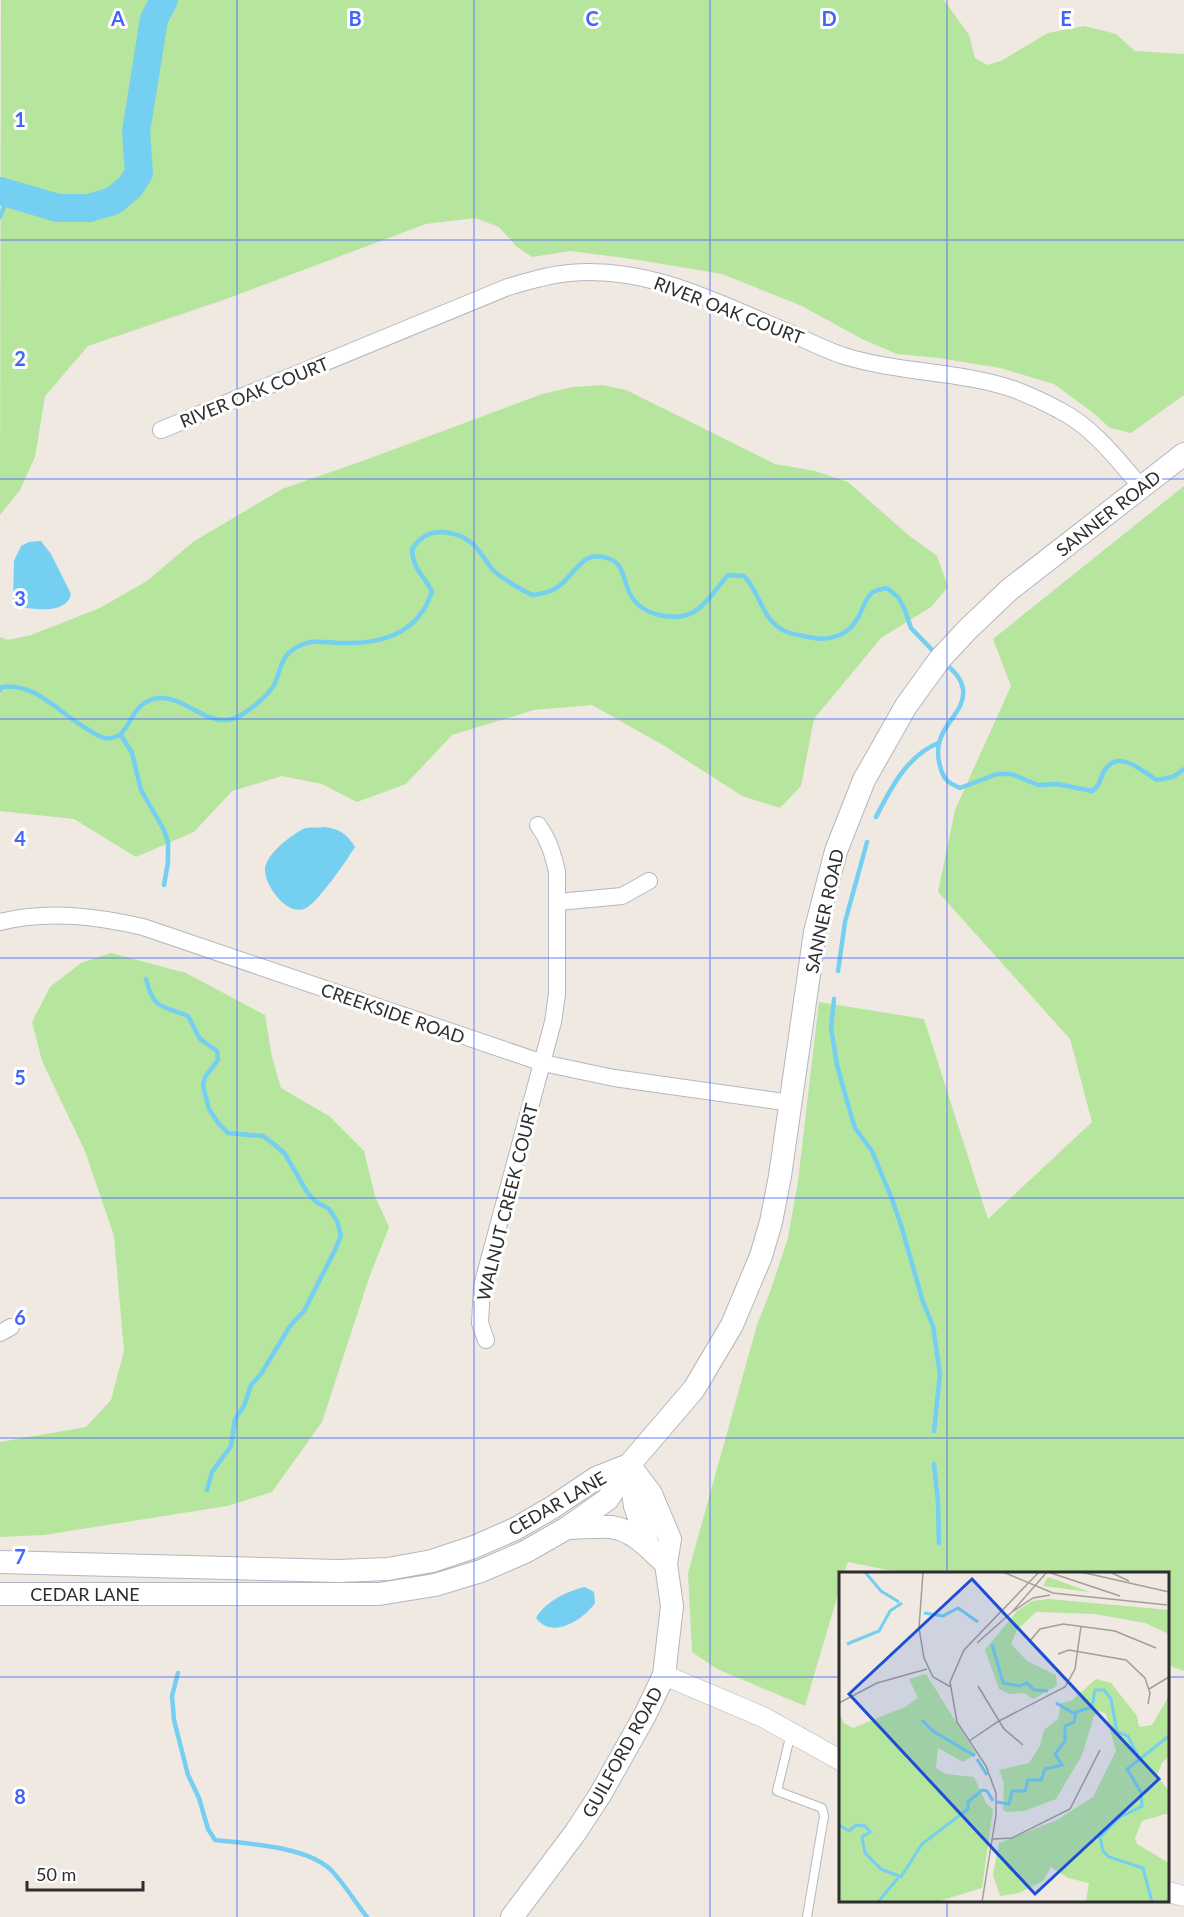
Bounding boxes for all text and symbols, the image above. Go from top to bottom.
text: A [110,6,125,30]
text: B [348,6,362,30]
text: C [585,6,599,30]
text: D [821,6,837,30]
text: E [1060,6,1072,30]
text: 1 [14,107,26,131]
street label: RIVER OAK COURT [651,271,807,349]
text: 2 [14,346,26,370]
street label: RIVER OAK COURT [176,352,332,432]
street label: SANNER ROAD [1051,465,1165,561]
text: 3 [14,586,26,610]
text: 4 [14,826,26,850]
street label: SANNER ROAD [800,847,848,975]
street label: CREEKSIDE ROAD [318,978,468,1048]
text: 5 [14,1065,26,1089]
street label: WALNUT CREEK COURT [472,1101,542,1303]
text: 6 [14,1305,26,1329]
street label: CEDAR LANE [504,1466,610,1540]
text: 7 [14,1544,26,1568]
inset map [839,1572,1169,1902]
street label: CEDAR LANE [30,1583,140,1605]
street label: GUILFORD ROAD [577,1683,667,1821]
text: 8 [14,1784,26,1808]
scale bar [27,1854,142,1892]
text: 50 m [36,1863,76,1885]

